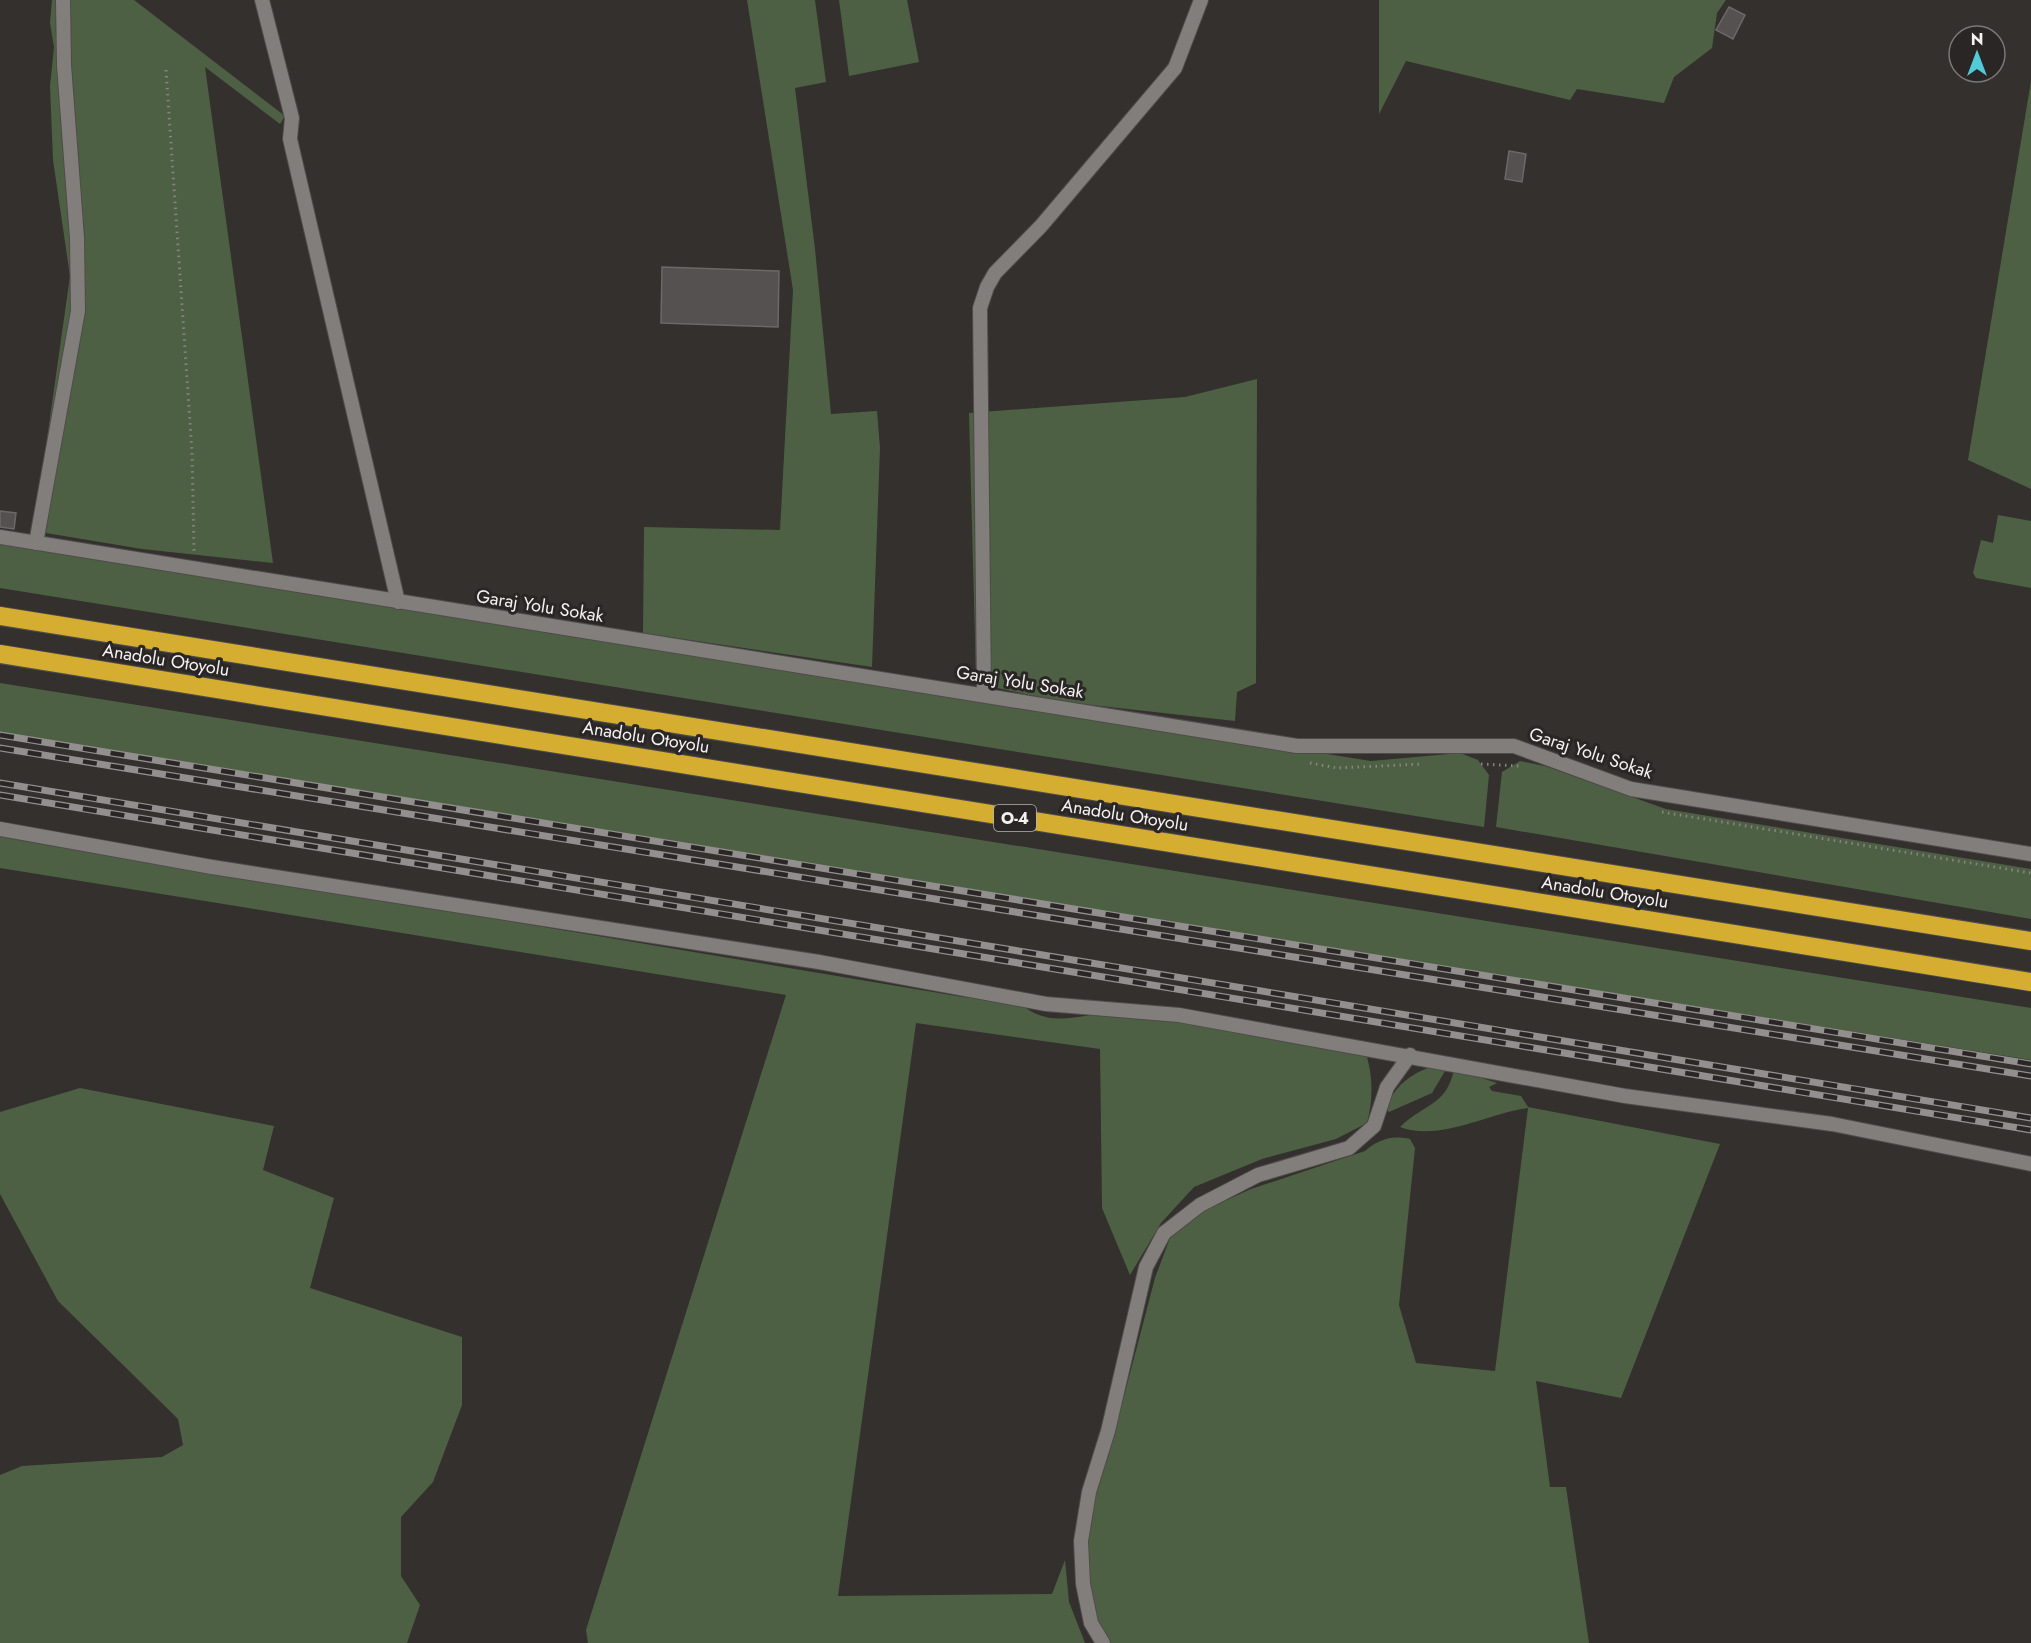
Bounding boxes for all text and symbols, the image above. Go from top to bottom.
north arrow [1947,24,2007,84]
text: N [1971,28,1983,51]
street label: Garaj Yolu Sokak [474,583,606,629]
street label: Anadolu Otoyolu [101,637,231,683]
street label: Garaj Yolu Sokak [954,659,1086,705]
street label: Anadolu Otoyolu [581,714,711,760]
street label: Garaj Yolu Sokak [1526,721,1656,785]
street label: Anadolu Otoyolu [1060,792,1190,838]
road number: O-4 [994,805,1036,831]
street label: Anadolu Otoyolu [1540,869,1670,915]

